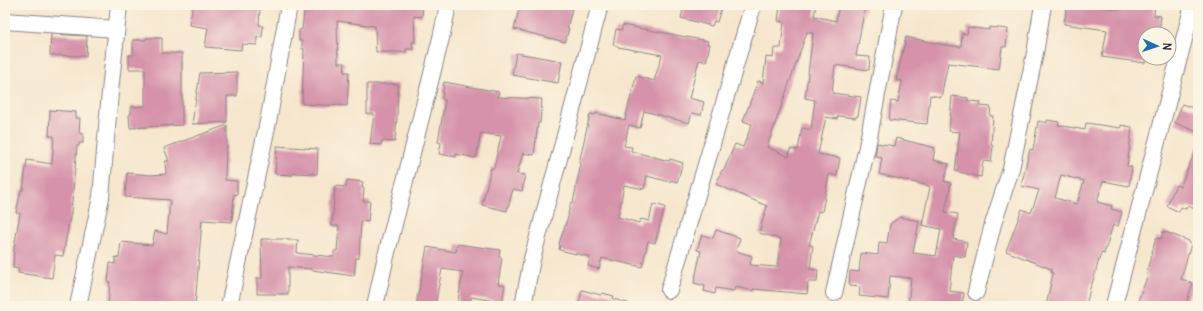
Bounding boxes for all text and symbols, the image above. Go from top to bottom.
north arrow [1137,26,1177,66]
text: N [1160,42,1174,51]

